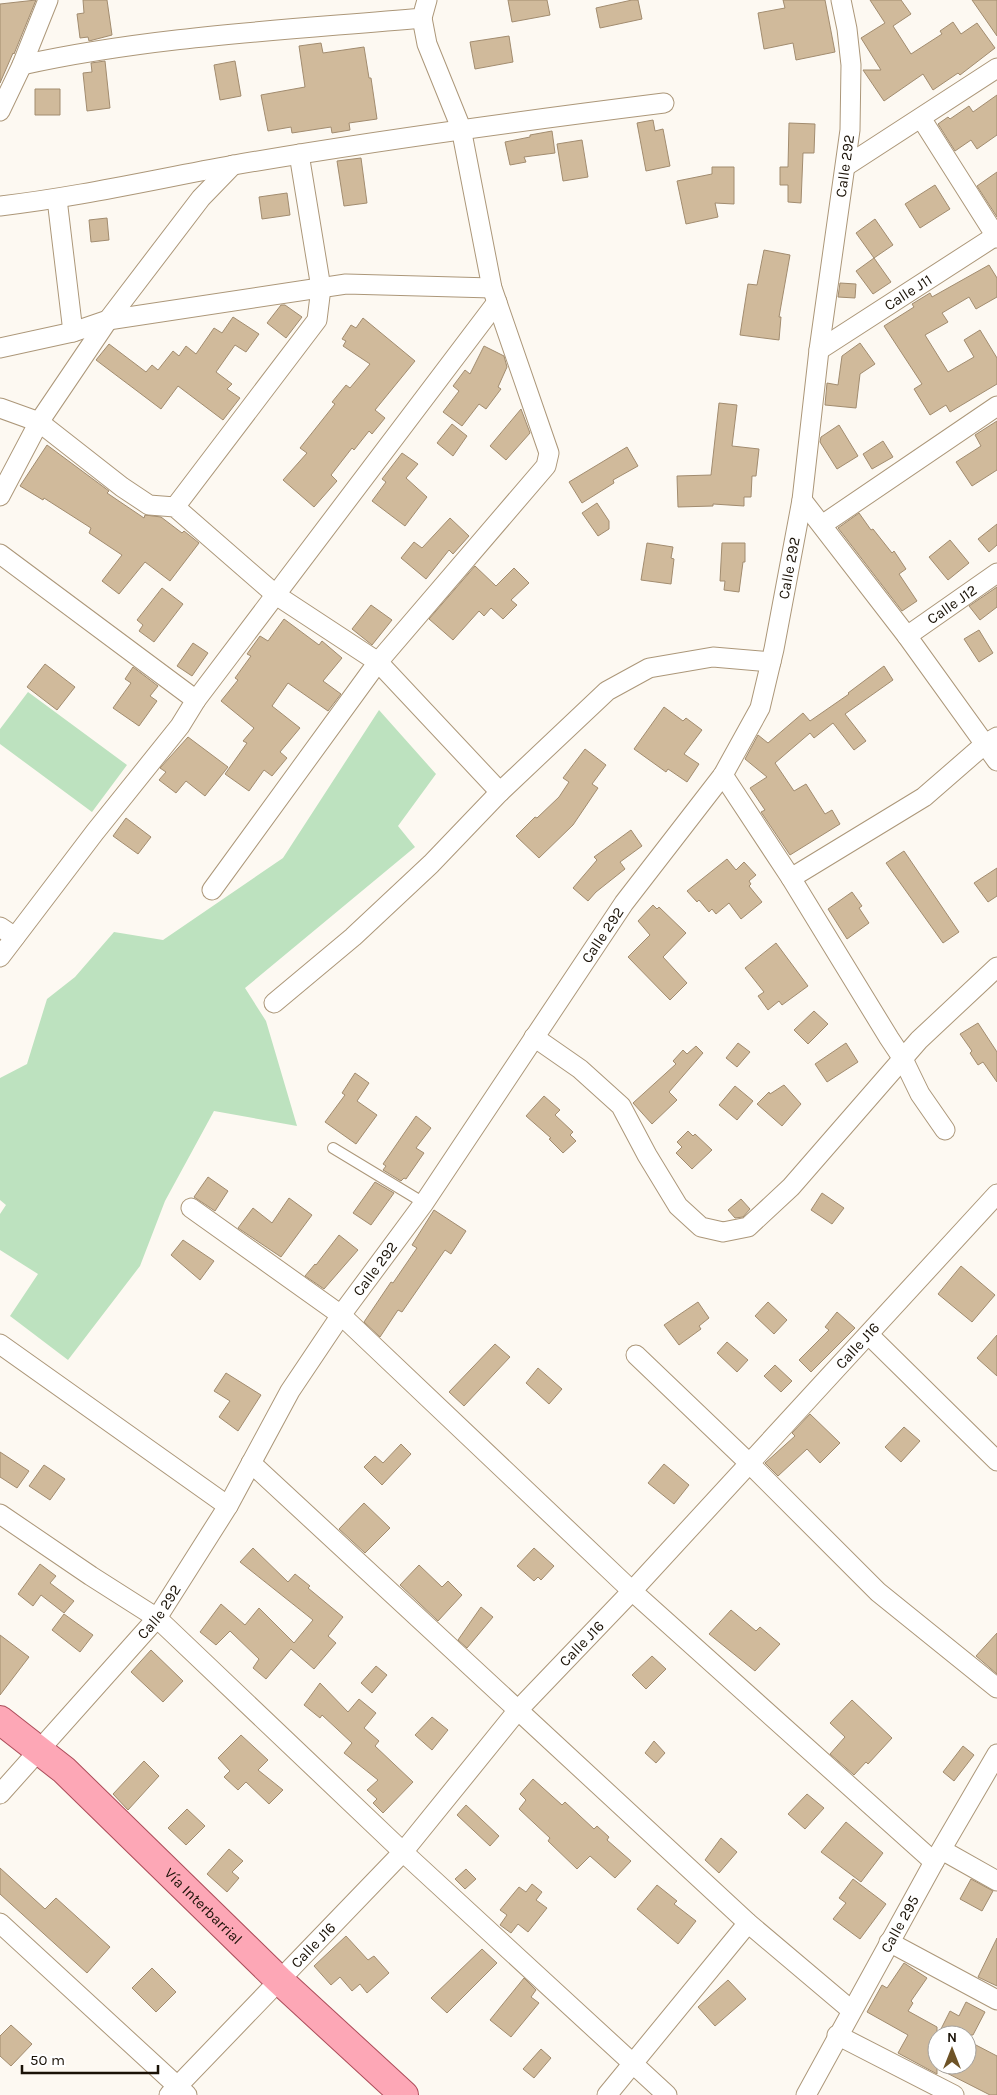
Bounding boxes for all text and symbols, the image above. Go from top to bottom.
street label: Calle 292 [832,133,858,199]
street label: Calle J11 [881,270,935,314]
street label: Calle 292 [775,535,804,601]
street label: Calle J12 [924,581,981,628]
street label: Calle 292 [578,904,628,966]
street label: Calle 292 [349,1238,401,1300]
street label: Calle J16 [832,1319,883,1373]
street label: Calle 292 [133,1581,185,1643]
street label: Calle J16 [555,1617,608,1670]
street label: Vía Interbarrial [161,1864,246,1948]
street label: Calle 295 [877,1892,923,1956]
street label: Calle J16 [287,1918,339,1972]
north arrow [927,2025,977,2075]
text: N [947,2029,957,2046]
scale bar [22,2042,159,2074]
text: 50 m [30,2051,65,2069]

